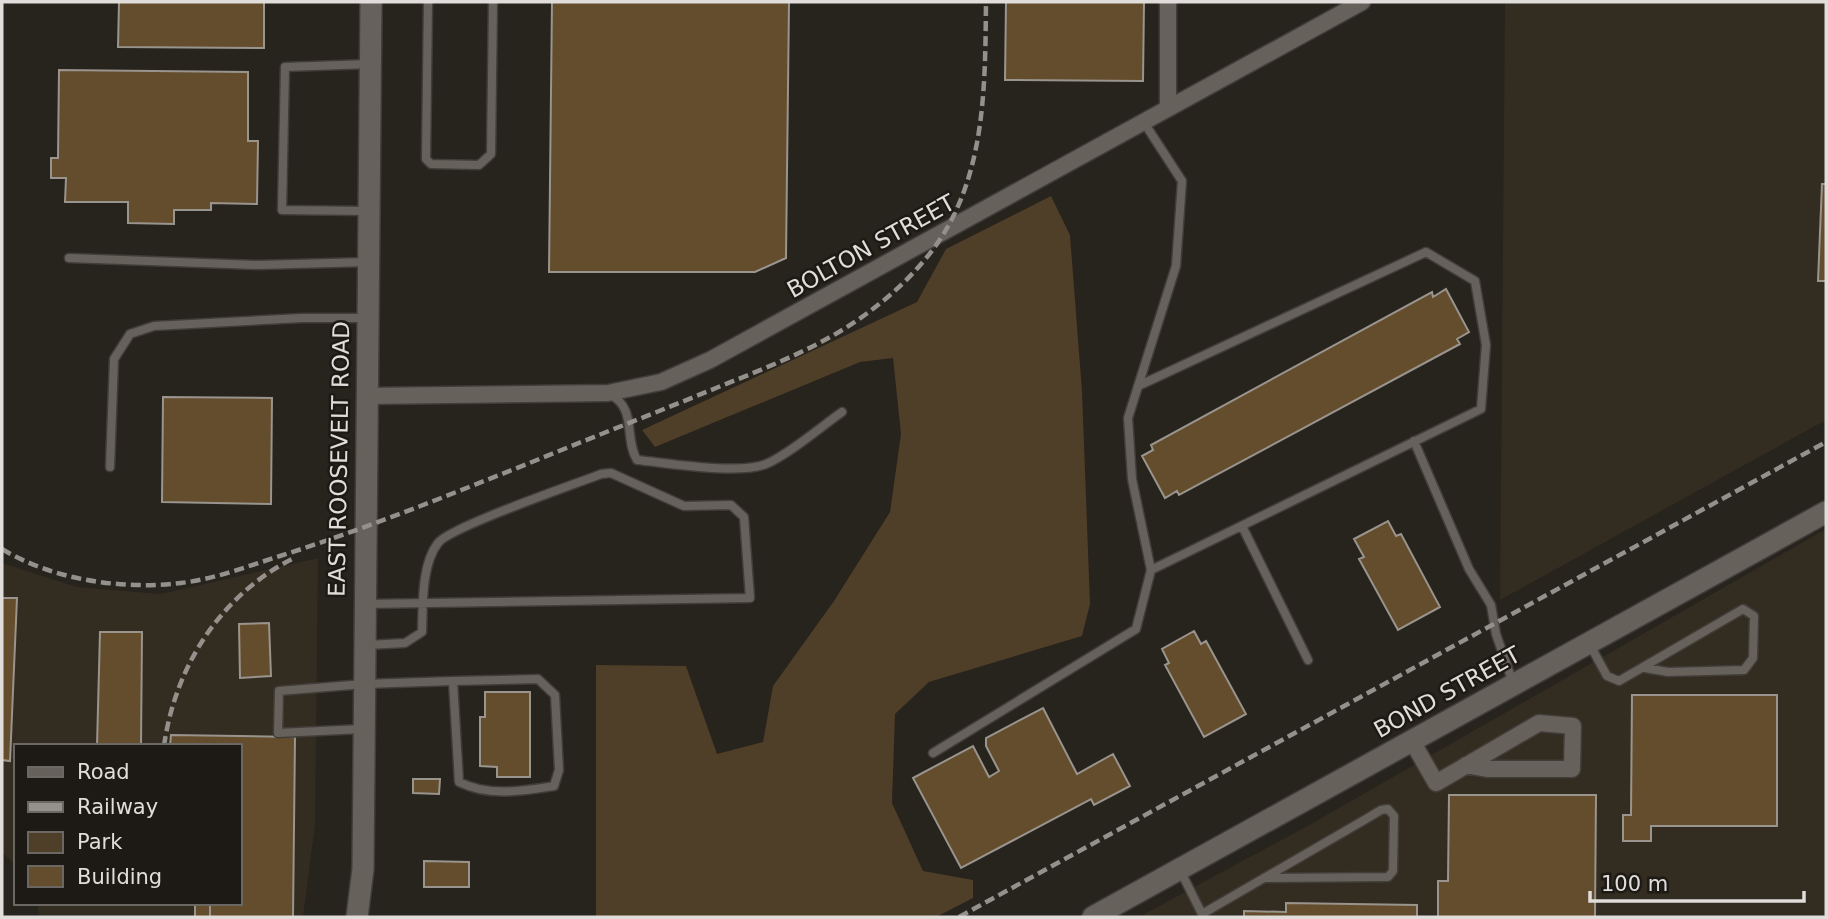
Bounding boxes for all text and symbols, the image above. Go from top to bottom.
street label: BOLTON STREET [783,189,960,303]
street label: EAST ROOSEVELT ROAD [324,321,354,597]
street label: BOND STREET [1369,641,1526,743]
legend [14,744,242,905]
text: Road [77,760,130,784]
text: Railway [77,795,158,819]
text: Park [77,830,123,854]
scale bar [1590,860,1804,904]
text: Building [77,865,162,889]
text: 100 m [1601,872,1668,896]

